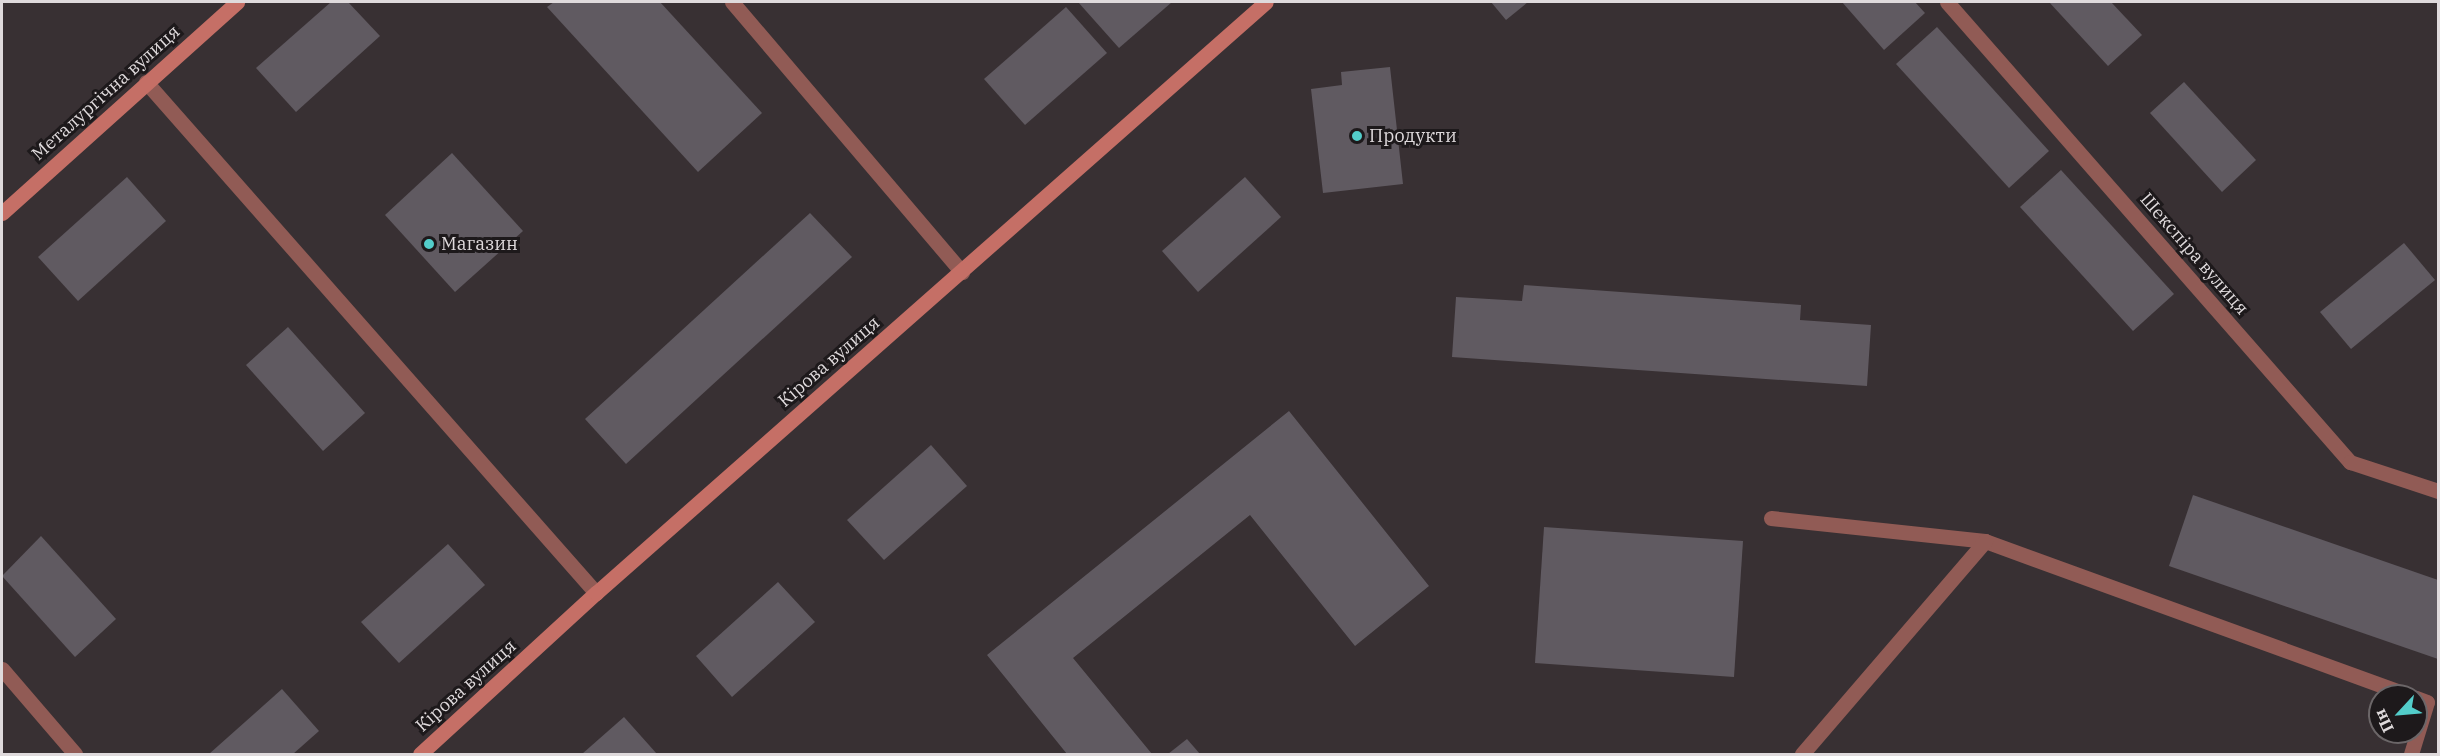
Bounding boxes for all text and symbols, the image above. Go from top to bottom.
street label: Металургічна вулиця [28,21,184,165]
place label: Продукти [1369,125,1457,147]
marker: Продукти [1350,129,1364,143]
street label: Шекспіра вулиця [2135,189,2253,319]
place label: Магазин [441,233,518,255]
marker: Магазин [422,237,436,251]
street label: Кірова вулиця [774,312,884,412]
street label: Кірова вулиця [411,635,521,737]
north arrow [2368,684,2428,744]
text: Пн [2369,706,2398,736]

